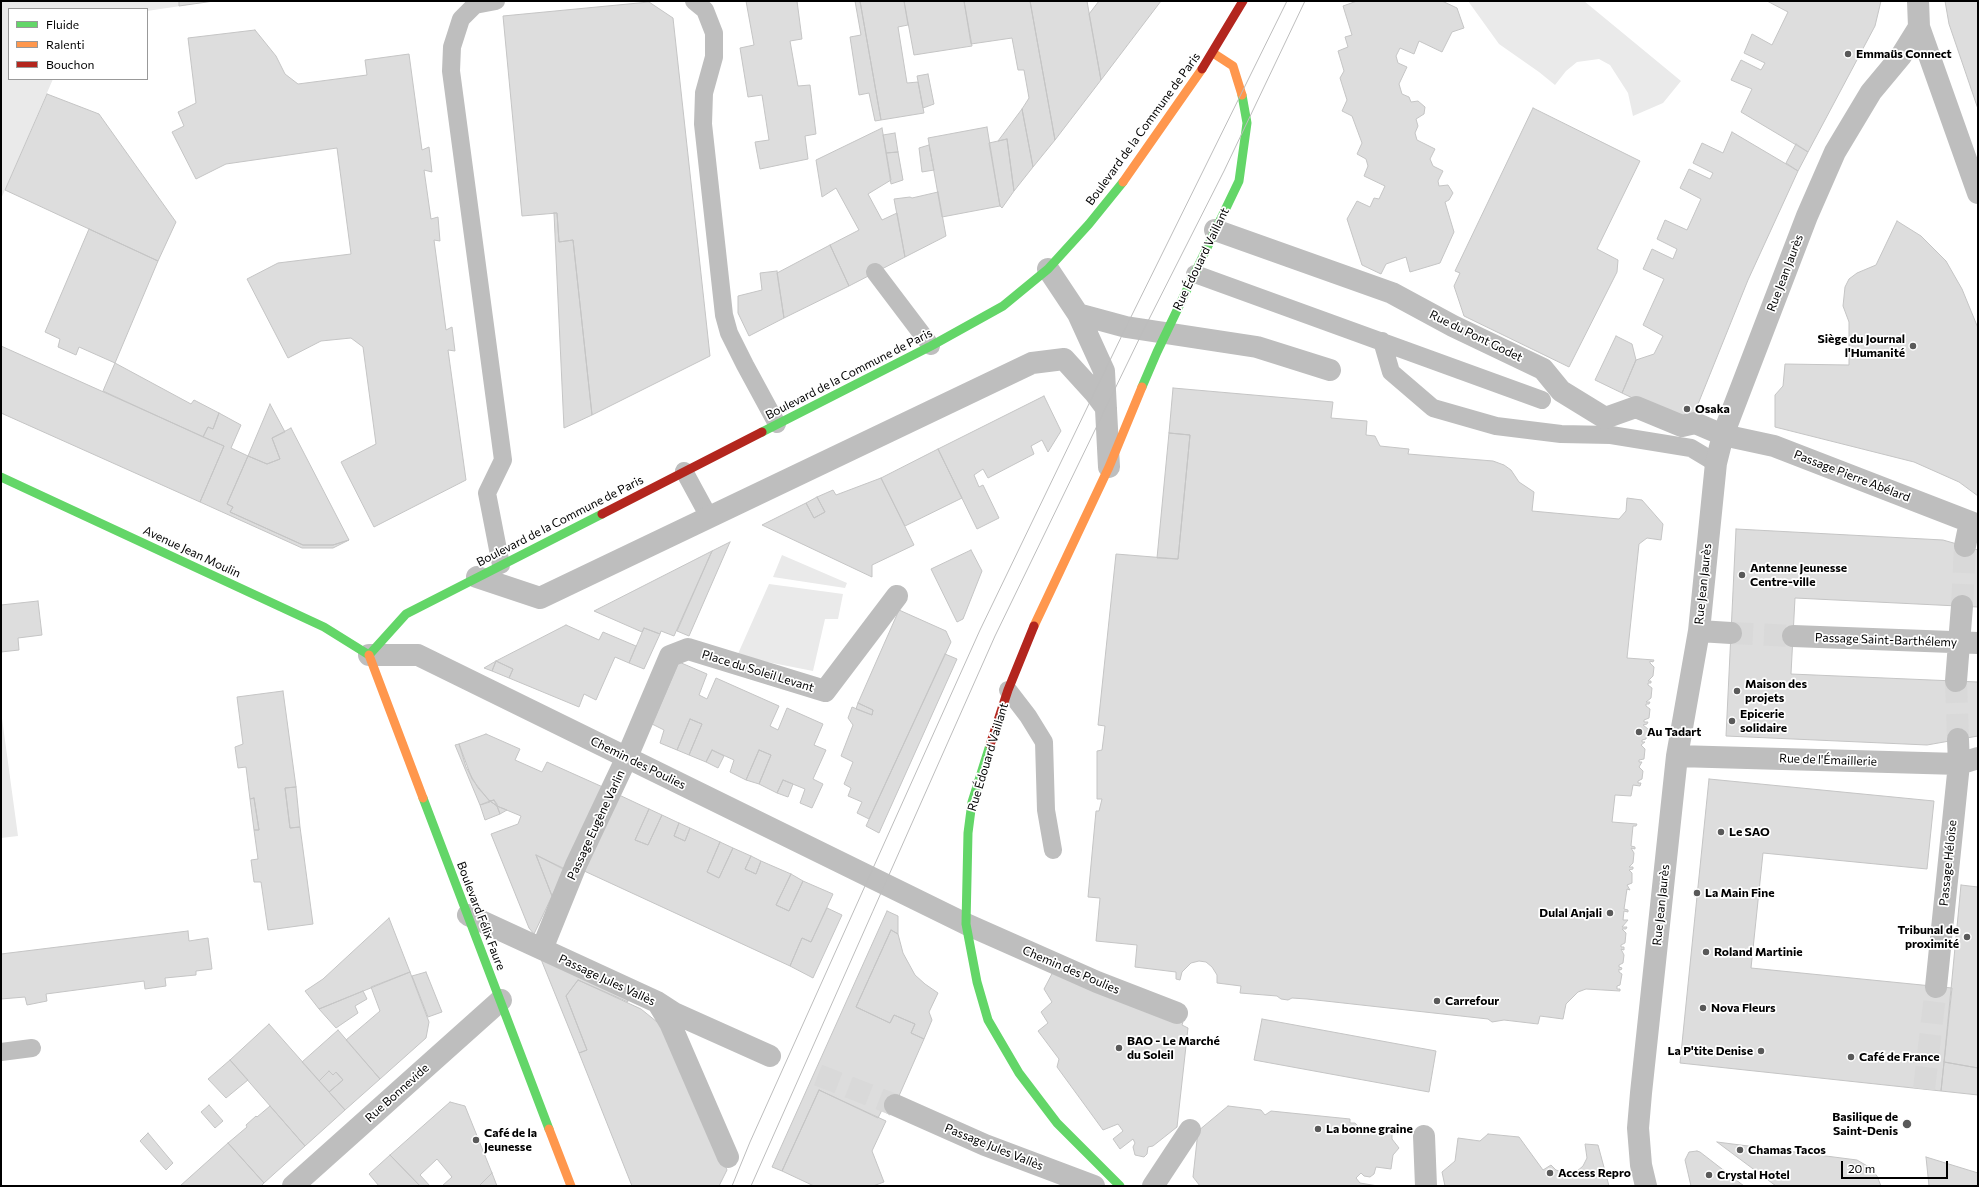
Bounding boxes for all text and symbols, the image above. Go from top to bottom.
legend [8,8,148,80]
text: Fluide [46,17,79,31]
text: Ralenti [46,37,85,51]
place label: Emmaüs Connect [1856,47,1952,61]
marker: Emmaüs Connect [1843,49,1853,59]
street label: Boulevard de la Commune de Paris [1083,50,1203,208]
text: Bouchon [46,57,94,71]
street label: Rue Édouard Vaillant [1170,205,1232,313]
street label: Rue Jean Jaurès [1764,232,1806,314]
street label: Rue du Pont Godet [1427,307,1525,365]
street label: Boulevard de la Commune de Paris [763,326,935,422]
place label: Siège du Journal l'Humanité [1818,332,1905,360]
marker: Siège du Journal l'Humanité [1908,341,1918,351]
place label: Osaka [1695,402,1730,416]
marker: Osaka [1682,404,1692,414]
street label: Passage Pierre Abélard [1792,447,1912,505]
street label: Boulevard de la Commune de Paris [474,473,646,569]
street label: Avenue Jean Moulin [141,523,243,581]
street label: Rue Jean Jaurès [1692,543,1714,625]
place label: Antenne Jeunesse Centre-ville [1750,561,1847,589]
marker: Antenne Jeunesse Centre-ville [1737,570,1747,580]
street label: Passage Saint-Barthélemy [1815,630,1957,650]
street label: Place du Soleil Levant [700,647,816,695]
place label: Maison des projets [1745,677,1807,705]
marker: Maison des projets [1732,686,1742,696]
street label: Rue Édouard Vaillant [965,701,1011,813]
place label: Epicerie solidaire [1740,707,1787,735]
marker: Epicerie solidaire [1727,716,1737,726]
place label: Au Tadart [1647,725,1701,739]
marker: Au Tadart [1634,727,1644,737]
street label: Chemin des Poulies [588,734,688,792]
street label: Rue de l'Émaillerie [1779,751,1877,769]
street label: Passage Eugène Varlin [564,768,628,882]
street label: Passage Héloïse [1936,819,1960,907]
place label: Le SAO [1729,825,1770,839]
marker: Le SAO [1716,827,1726,837]
street label: Boulevard Félix Faure [454,860,508,972]
street label: Rue Jean Jaurès [1650,864,1672,946]
place label: La Main Fine [1705,886,1774,900]
marker: La Main Fine [1692,888,1702,898]
place label: Dulal Anjali [1539,906,1602,920]
marker: Dulal Anjali [1605,908,1615,918]
place label: Tribunal de proximité [1898,923,1959,951]
marker: Tribunal de proximité [1962,932,1972,942]
street label: Chemin des Poulies [1020,943,1122,997]
place label: Roland Martinie [1714,945,1803,959]
marker: Roland Martinie [1701,947,1711,957]
street label: Passage Jules Vallès [556,951,658,1009]
place label: Carrefour [1445,994,1499,1008]
marker: Carrefour [1432,996,1442,1006]
place label: Nova Fleurs [1711,1001,1776,1015]
marker: Nova Fleurs [1698,1003,1708,1013]
place label: BAO - Le Marché du Soleil [1127,1034,1220,1062]
marker: BAO - Le Marché du Soleil [1114,1043,1124,1053]
place label: La P'tite Denise [1668,1044,1753,1058]
marker: La P'tite Denise [1756,1046,1766,1056]
place label: Café de France [1859,1050,1940,1064]
marker: Café de France [1846,1052,1856,1062]
street label: Rue Bonnevide [362,1061,432,1125]
place label: Basilique de Saint-Denis [1832,1110,1898,1138]
marker: Basilique de Saint-Denis [1901,1118,1913,1130]
street label: Passage Jules Vallès [943,1121,1045,1173]
place label: La bonne graine [1326,1122,1413,1136]
marker: La bonne graine [1313,1124,1323,1134]
place label: Café de la Jeunesse [484,1126,537,1154]
marker: Café de la Jeunesse [471,1135,481,1145]
place label: Chamas Tacos [1748,1143,1826,1157]
marker: Chamas Tacos [1735,1145,1745,1155]
scale bar [1843,1153,1950,1179]
text: 20 m [1848,1161,1875,1175]
place label: Access Repro [1558,1166,1631,1180]
marker: Access Repro [1545,1168,1555,1178]
place label: Crystal Hotel [1717,1168,1790,1182]
marker: Crystal Hotel [1704,1170,1714,1180]

